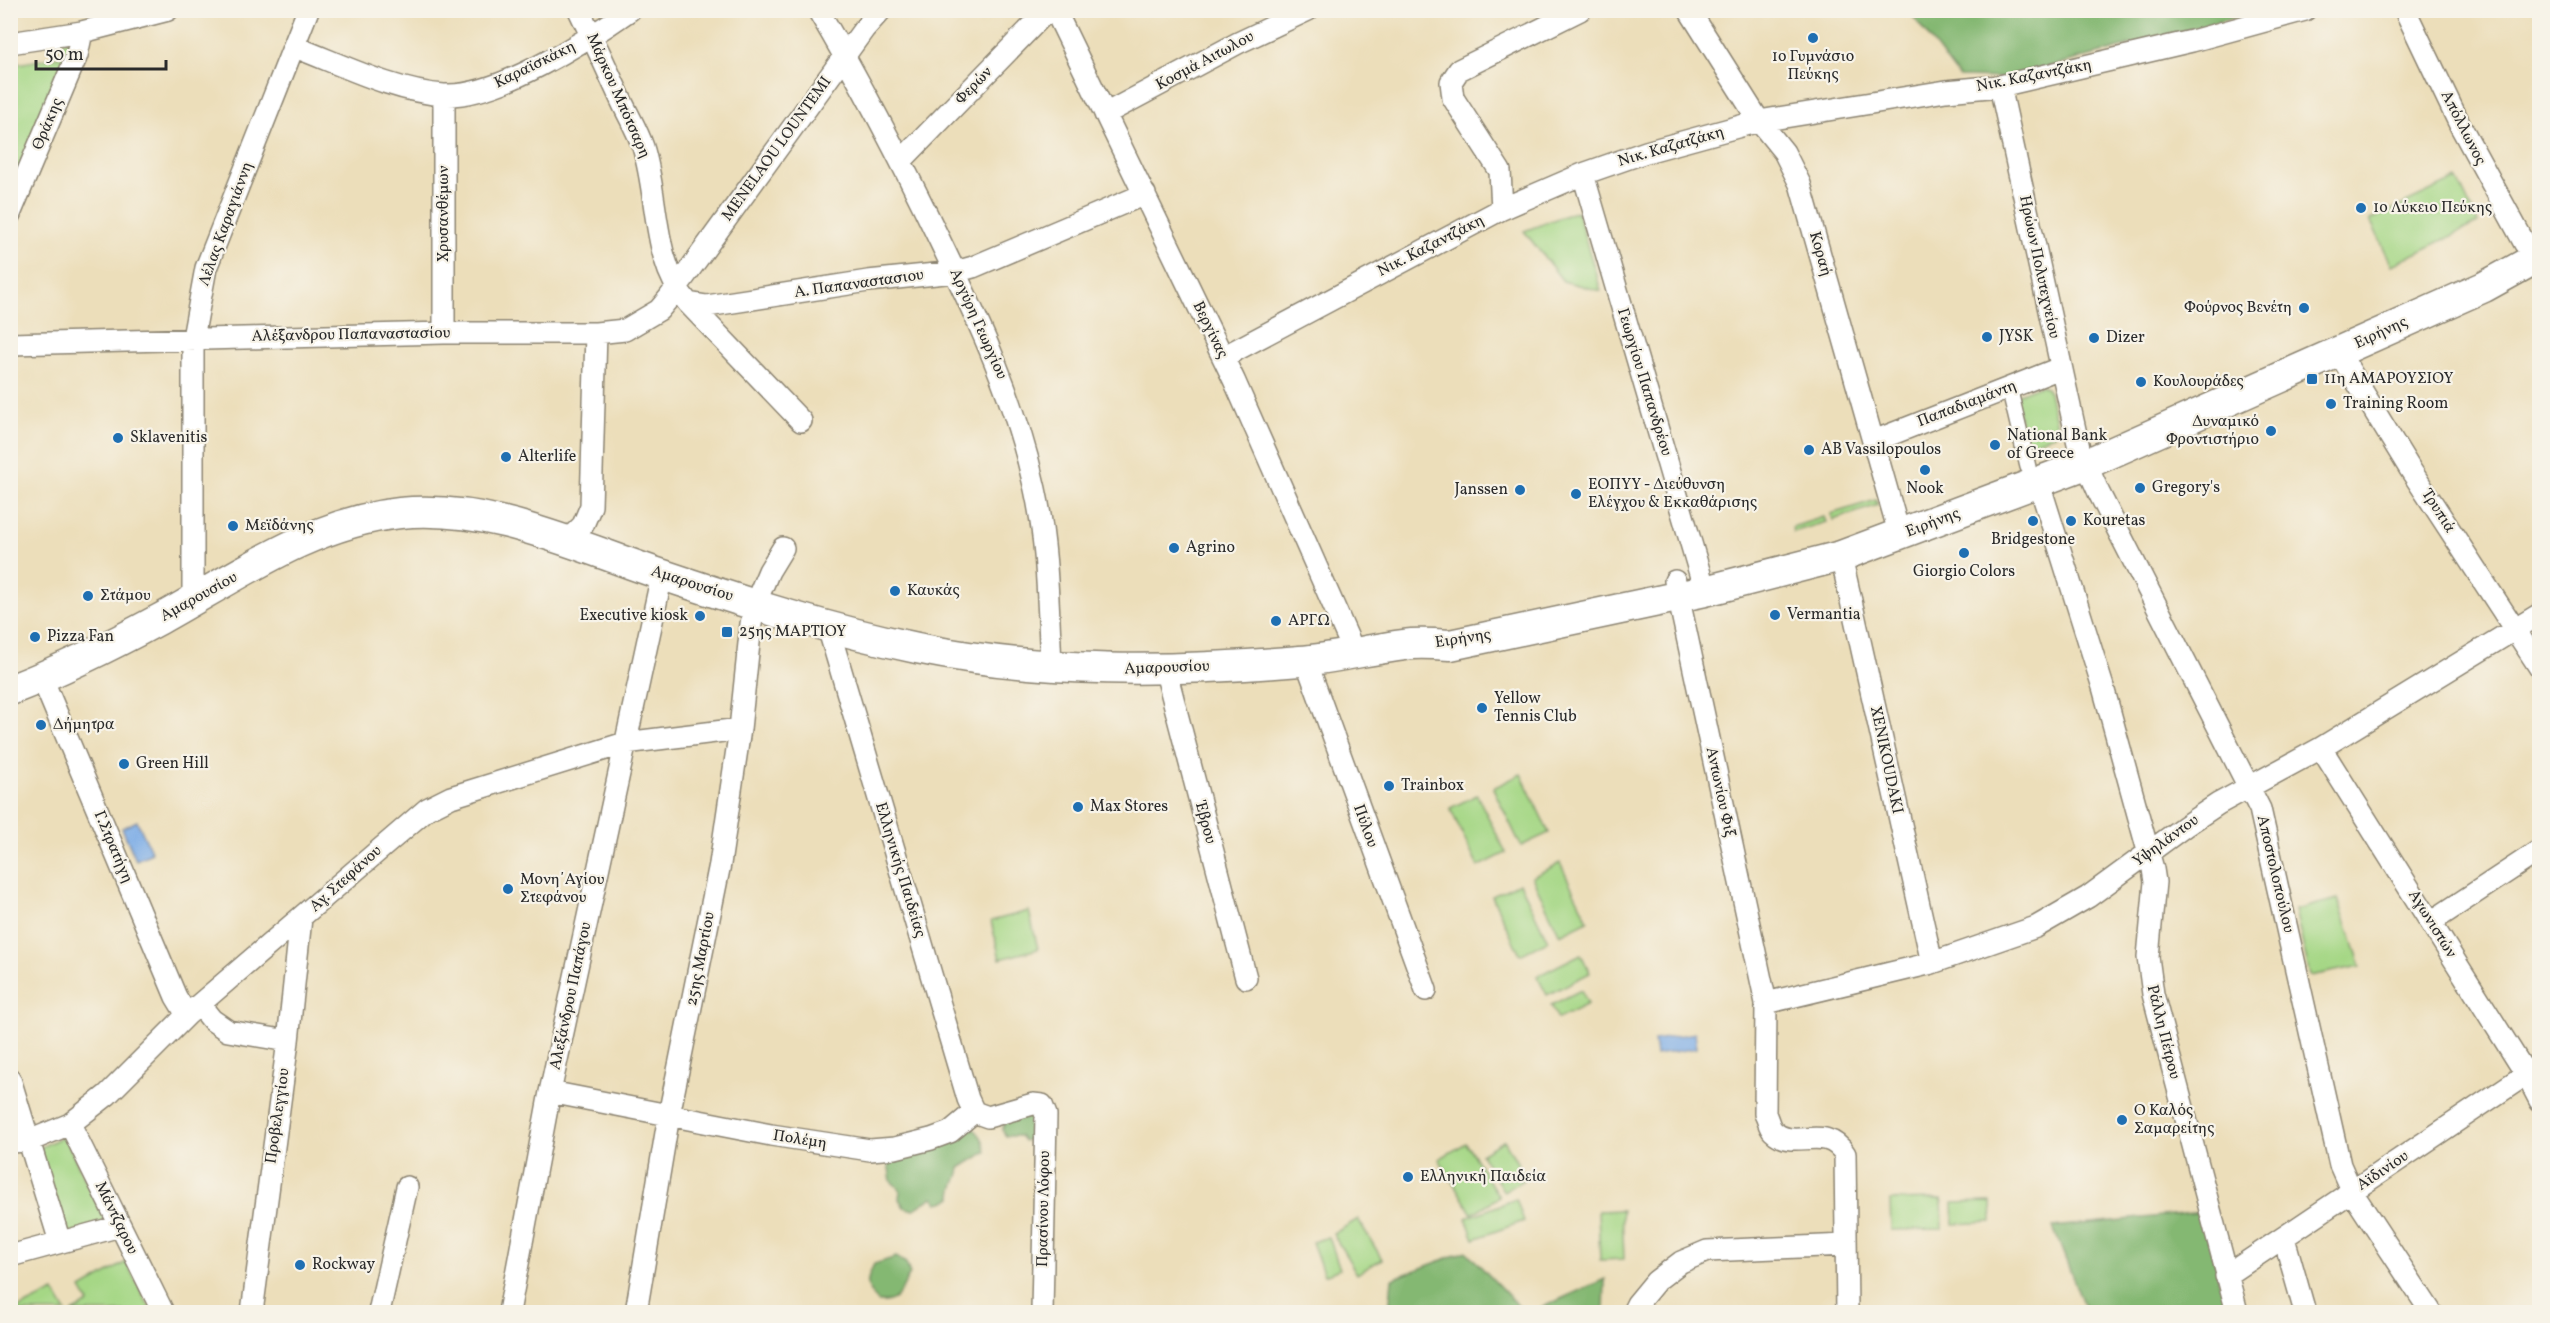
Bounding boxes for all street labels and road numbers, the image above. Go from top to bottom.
street label: Κοσμά Αιτωλου [1152,26,1258,96]
street label: Μάρκου Μπότσαρη [581,30,655,162]
street label: Καραϊσκάκη [491,36,579,94]
street label: Νικ. Καζαντζάκη [1974,54,2094,98]
street label: Φερών [950,62,998,110]
street label: MENELAOU LOUNTEMI [717,72,837,226]
street label: Απόλλωνος [2435,87,2491,169]
street label: Θράκης [27,95,69,153]
street label: Νικ. Καζατζάκη [1615,121,1727,173]
street label: Λέλας Καραγιάννη [193,159,259,289]
street label: Χρυσανθέμων [433,165,455,262]
street label: Ηρώων Πολυτεχνείου [2013,193,2065,341]
street label: Νικ. Καζαντζάκη [1374,210,1488,282]
street label: Κοραή [1803,229,1837,279]
street label: Α. Παπαναστασιου [793,264,925,304]
street label: Αργύρη Γεωργίου [944,265,1012,383]
street label: Βεργίνας [1187,298,1233,362]
street label: Γεωργίου Παπανδρέου [1611,305,1677,459]
street label: Ειρήνης [2351,311,2411,355]
street label: Αλέξανδρου Παπαναστασίου [252,322,451,348]
street label: Παπαδιαμάντη [1914,375,2020,433]
street label: Τρυπιά [2416,485,2461,538]
street label: Ειρήνης [1903,503,1963,543]
street label: Αμαρουσίου [648,560,736,608]
street label: Αμαρουσίου [156,567,242,627]
street label: Ειρήνης [1433,624,1493,654]
street label: Αμαρουσίου [1124,656,1210,680]
street label: XENIKOUDAKI [1864,704,1908,816]
street label: Αντωνίου Φιξ [1700,745,1740,839]
street label: Έβρου [1188,798,1221,847]
street label: Ελληνικής Παιδείας [869,800,931,940]
street label: Πύλου [1347,801,1383,851]
street label: Γ.Στρατήγη [88,807,138,887]
street label: Υψηλάντου [2128,809,2204,872]
street label: Αποστολοπούλου [2251,813,2299,935]
street label: Αγ. Στεφάνου [305,840,387,917]
street label: Αγωνιστών [2402,886,2462,963]
street label: 25ης Μαρτίου [681,910,721,1008]
street label: Αλεξάνδρου Παπάγου [545,920,597,1072]
street label: Ράλλη Πέτρου [2141,983,2185,1082]
street label: Προβελεγγίου [260,1067,296,1165]
street label: Πολέμη [771,1125,829,1155]
street label: Αϊδινίου [2353,1145,2414,1196]
street label: Πρασίνου Λόφου [1032,1150,1056,1267]
street label: Μάντζαρου [89,1178,143,1258]

